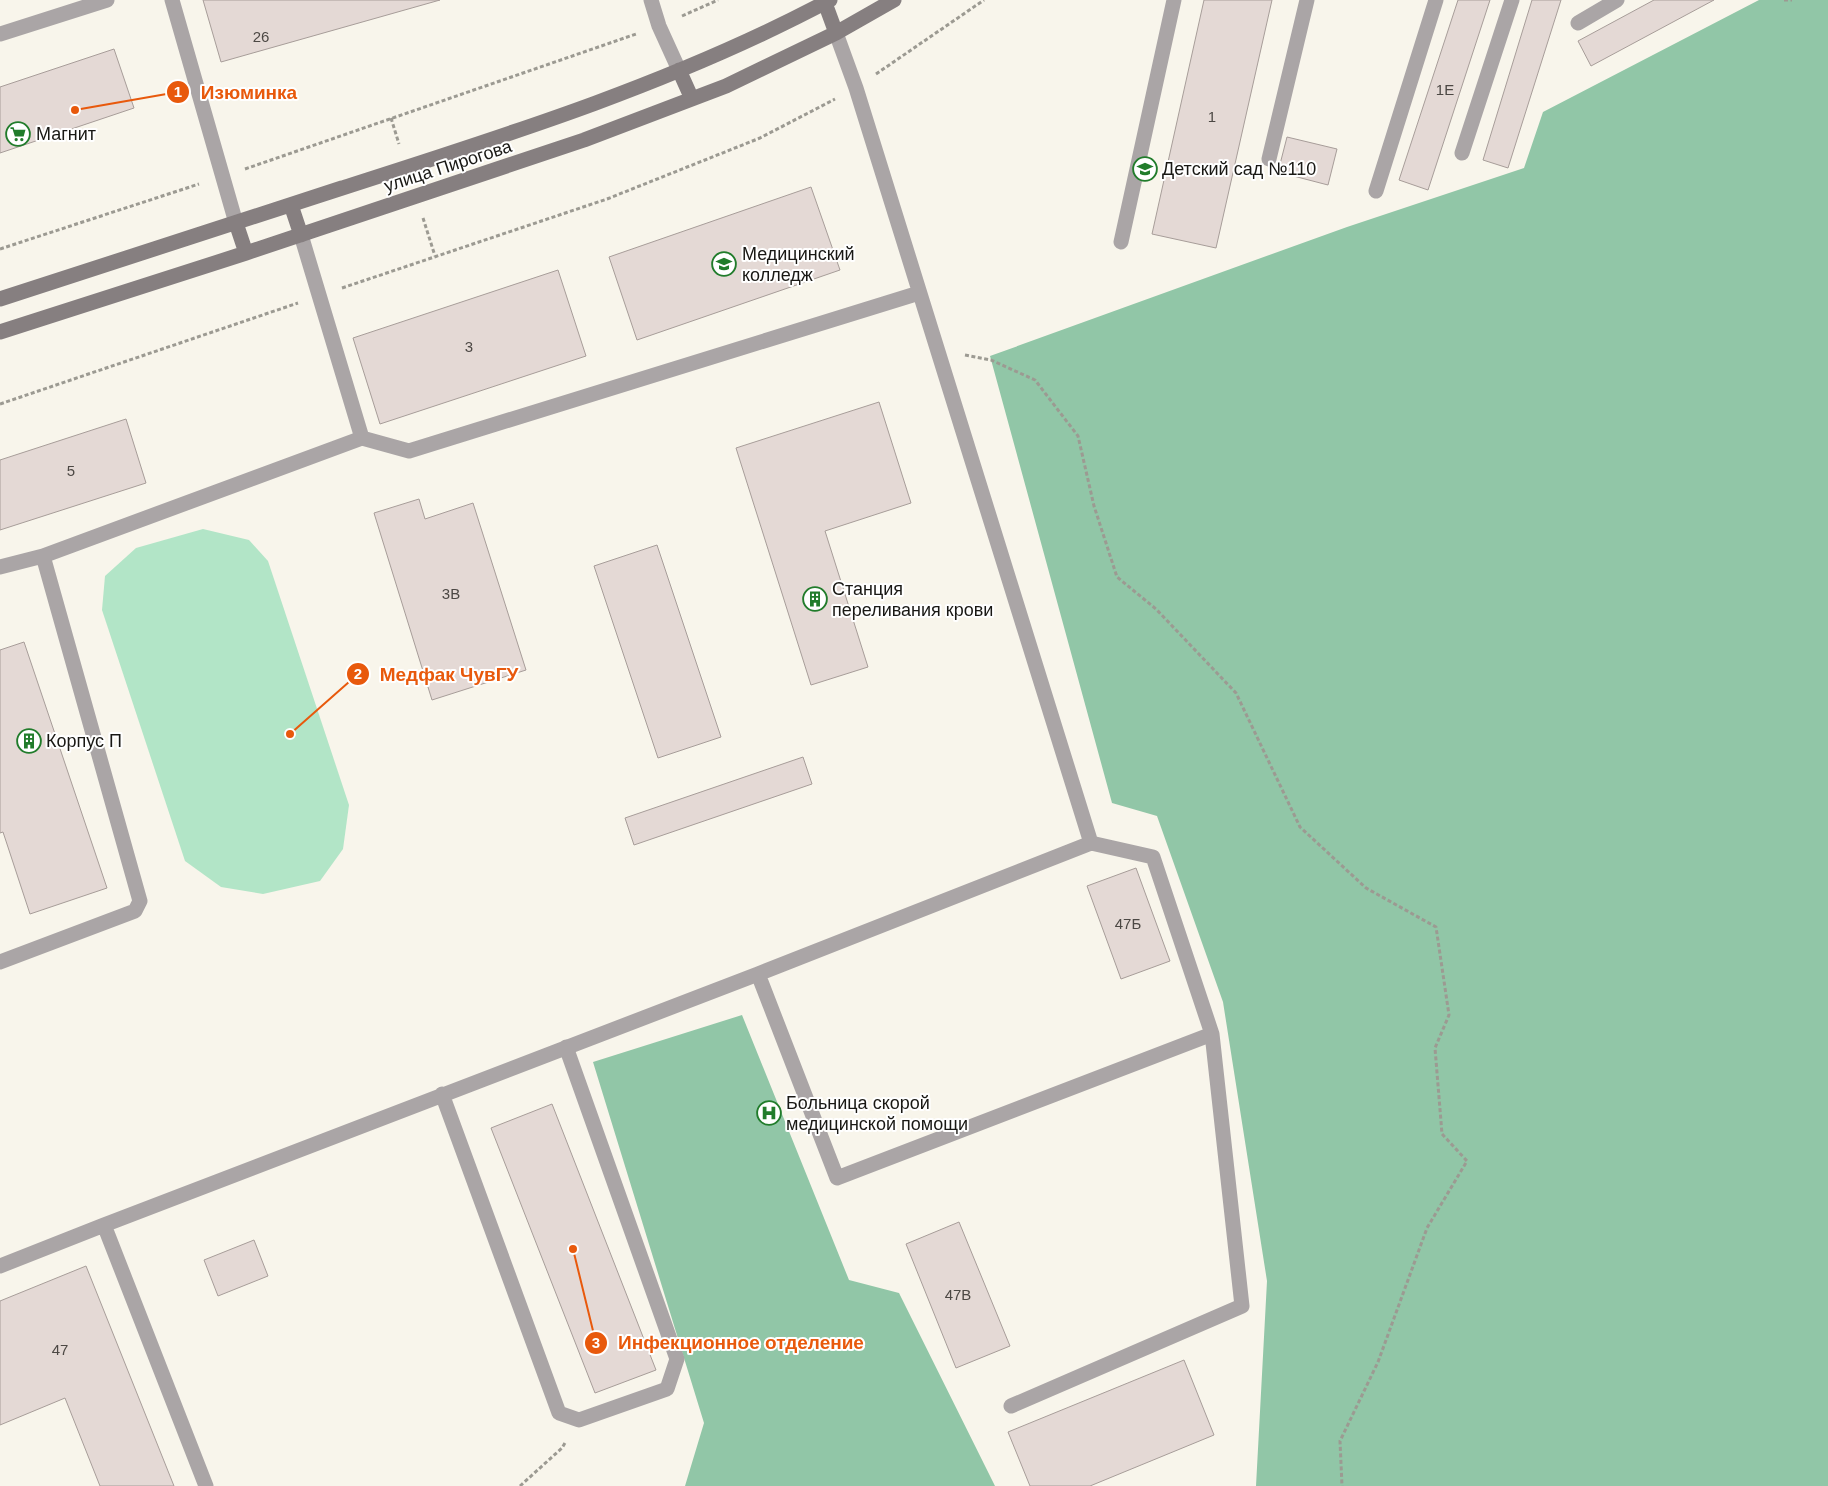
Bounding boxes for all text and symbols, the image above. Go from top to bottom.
house number: 26 [253,28,269,45]
callout: Изюминка [166,75,307,109]
house number: 1Е [1436,81,1454,98]
text: Изюминка [201,82,298,103]
text: 1 [174,83,182,100]
house number: 1 [1208,108,1216,125]
supermarket icon: Магнит [5,121,31,147]
place label: Магнит [36,124,96,144]
street label: улица Пирогова [382,136,515,196]
school or university icon: Детский сад №110 [1132,156,1158,182]
place label: Детский сад №110 [1162,159,1316,179]
place label: Медицинский колледж [742,244,855,285]
school or university icon: Медицинский колледж [711,251,737,277]
house number: 3 [465,338,473,355]
house number: 5 [67,462,75,479]
place label: Станция переливания крови [832,579,993,620]
house number: 3В [442,585,460,602]
building icon: Станция переливания крови [802,586,828,612]
callout: Медфак ЧувГУ [345,657,529,691]
text: Медфак ЧувГУ [380,664,518,685]
text: 2 [354,665,362,682]
building icon: Корпус П [16,728,42,754]
place label: Корпус П [46,731,122,751]
house number: 47Б [1115,915,1141,932]
place label: Больница скорой медицинской помощи [786,1093,968,1134]
hospital icon: Больница скорой медицинской помощи [756,1100,782,1126]
house number: 47В [945,1286,971,1303]
callout: Инфекционное отделение [583,1326,874,1360]
text: Инфекционное отделение [618,1332,864,1353]
text: 3 [592,1334,600,1351]
house number: 47 [52,1341,68,1358]

